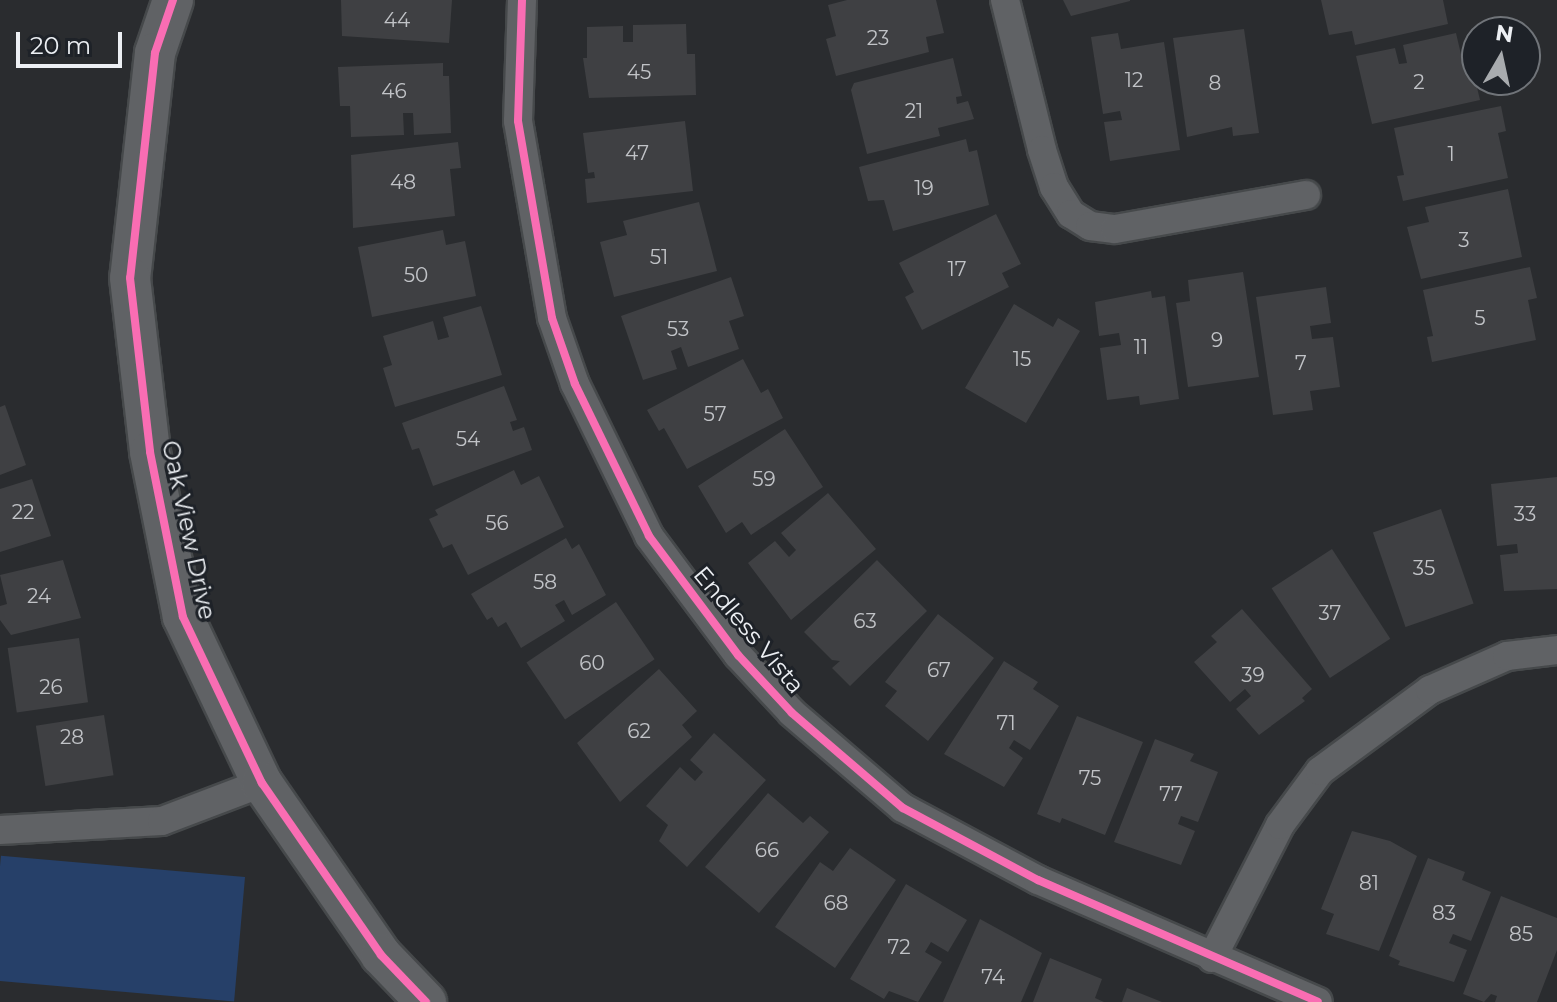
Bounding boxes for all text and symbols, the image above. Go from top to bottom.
house number: 44 [384,8,410,32]
scale bar [20,16,126,66]
north arrow [1461,16,1541,96]
text: N [1494,19,1515,49]
house number: 23 [867,26,889,50]
text: 20 m [30,31,91,60]
house number: 45 [627,60,651,84]
house number: 12 [1125,68,1143,92]
house number: 2 [1413,70,1425,94]
house number: 8 [1209,71,1221,95]
house number: 46 [381,79,407,103]
house number: 21 [905,99,923,123]
house number: 47 [625,141,649,165]
house number: 1 [1447,142,1455,166]
house number: 48 [390,170,416,194]
house number: 19 [914,176,934,200]
house number: 3 [1458,228,1470,252]
house number: 51 [650,245,668,269]
house number: 17 [948,257,966,281]
house number: 50 [404,263,428,287]
house number: 5 [1474,306,1486,330]
house number: 53 [667,317,689,341]
house number: 9 [1211,328,1223,352]
house number: 11 [1134,335,1148,359]
house number: 15 [1013,347,1031,371]
house number: 7 [1295,351,1307,375]
house number: 57 [704,402,726,426]
house number: 54 [456,427,480,451]
street label: Oak View Drive [156,438,222,622]
house number: 59 [752,467,776,491]
house number: 22 [12,500,34,524]
house number: 33 [1514,502,1536,526]
house number: 56 [485,511,509,535]
house number: 35 [1413,556,1435,580]
street label: Endless Vista [687,561,811,699]
house number: 58 [533,570,557,594]
house number: 24 [27,584,51,608]
house number: 37 [1319,601,1341,625]
house number: 63 [853,609,877,633]
house number: 60 [579,651,605,675]
house number: 67 [927,658,951,682]
house number: 39 [1241,663,1265,687]
house number: 26 [39,675,63,699]
house number: 71 [996,711,1016,735]
house number: 62 [627,719,651,743]
house number: 28 [60,725,84,749]
house number: 75 [1079,766,1101,790]
house number: 77 [1159,782,1183,806]
house number: 66 [755,838,779,862]
house number: 81 [1359,871,1379,895]
house number: 68 [824,891,848,915]
house number: 83 [1432,901,1456,925]
house number: 85 [1509,922,1533,946]
house number: 72 [887,935,911,959]
house number: 74 [981,965,1005,989]

